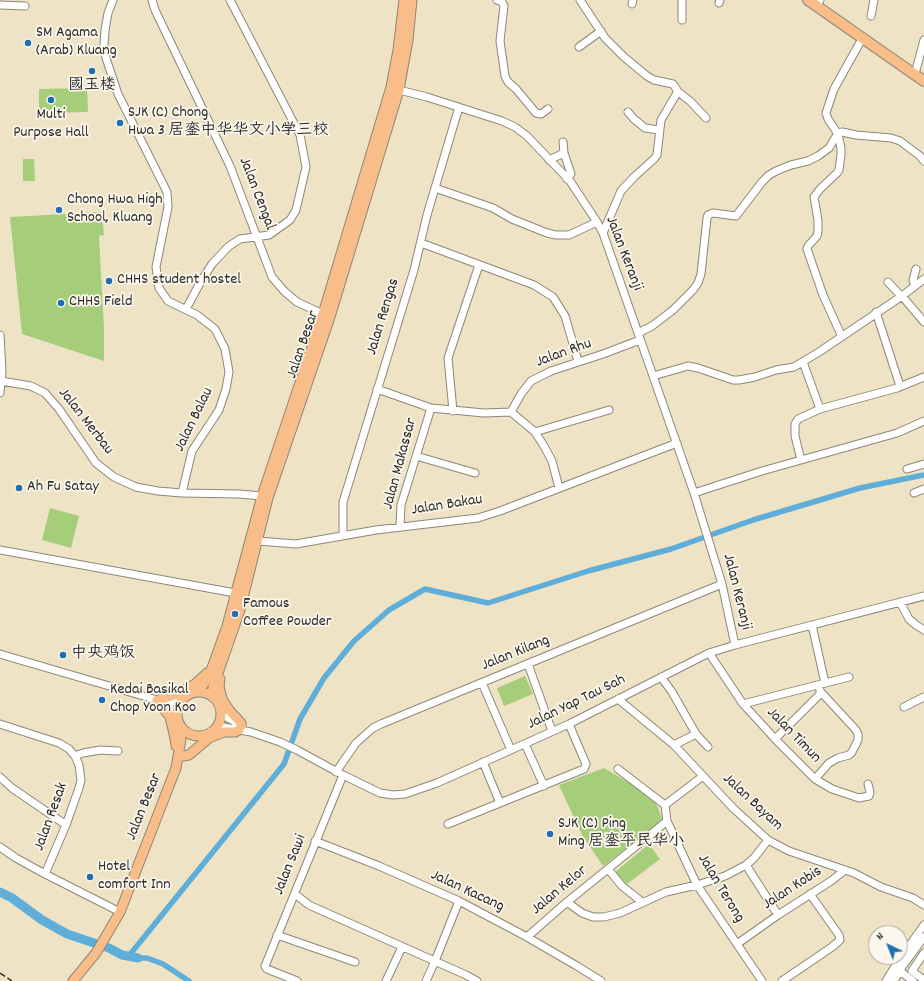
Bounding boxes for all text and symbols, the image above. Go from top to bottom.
place label: SM Agama (Arab) Kluang [36,24,117,62]
marker: SM Agama (Arab) Kluang [23,38,33,48]
marker: 國玉楼 [87,66,97,76]
place label: 國玉楼 [68,77,116,97]
marker: Multi Purpose Hall [46,95,56,105]
place label: SJK (C) Chong Hwa 3 居銮中华华文小学三校 [128,104,328,142]
place label: Multi Purpose Hall [13,106,89,144]
marker: SJK (C) Chong Hwa 3 居銮中华华文小学三校 [115,118,125,128]
street label: Jalan Cengal [233,155,279,233]
place label: Chong Hwa High School, Kluang [67,191,163,229]
marker: Chong Hwa High School, Kluang [54,205,64,215]
street label: Jalan Keranji [600,214,646,294]
place label: CHHS student hostel [117,271,241,291]
marker: CHHS student hostel [104,276,114,286]
street label: Jalan Rengas [363,276,405,358]
place label: CHHS Field [69,293,132,313]
marker: CHHS Field [56,298,66,308]
street label: Jalan Besar [283,309,325,381]
street label: Jalan Rhu [534,335,594,373]
street label: Jalan Merbau [53,385,117,459]
street label: Jalan Balau [171,385,219,455]
street label: Jalan Makassar [380,416,422,512]
place label: Ah Fu Satay [27,478,99,498]
marker: Ah Fu Satay [14,483,24,493]
street label: Jalan Bakau [410,491,484,521]
street label: Jalan Keranji [717,552,755,632]
place label: Famous Coffee Powder [243,595,332,633]
marker: Famous Coffee Powder [230,609,240,619]
street label: Jalan Kilang [479,632,553,676]
place label: 中央鸡饭 [71,645,135,665]
marker: 中央鸡饭 [58,650,68,660]
street label: Jalan Yap Tau Sah [525,671,629,735]
place label: Kedai Basikal Chop Yoon Koo [110,681,196,719]
marker: Kedai Basikal Chop Yoon Koo [97,695,107,705]
street label: Jalan Timun [762,704,824,768]
street label: Jalan Bayam [718,770,786,836]
street label: Jalan Besar [123,771,167,843]
street label: Jalan Resak [31,780,73,854]
place label: SJK (C) Ping Ming 居銮平民华小 [558,815,684,853]
marker: SJK (C) Ping Ming 居銮平民华小 [545,829,555,839]
street label: Jalan Sawi [270,832,312,898]
street label: Jalan Terong [692,851,748,927]
place label: Hotel comfort Inn [98,858,171,896]
street label: Jalan Kelor [528,862,592,920]
street label: Jalan Kobis [760,863,826,915]
street label: Jalan Kacang [427,867,507,917]
marker: Hotel comfort Inn [85,872,95,882]
north arrow [868,925,908,965]
text: N [873,929,888,945]

